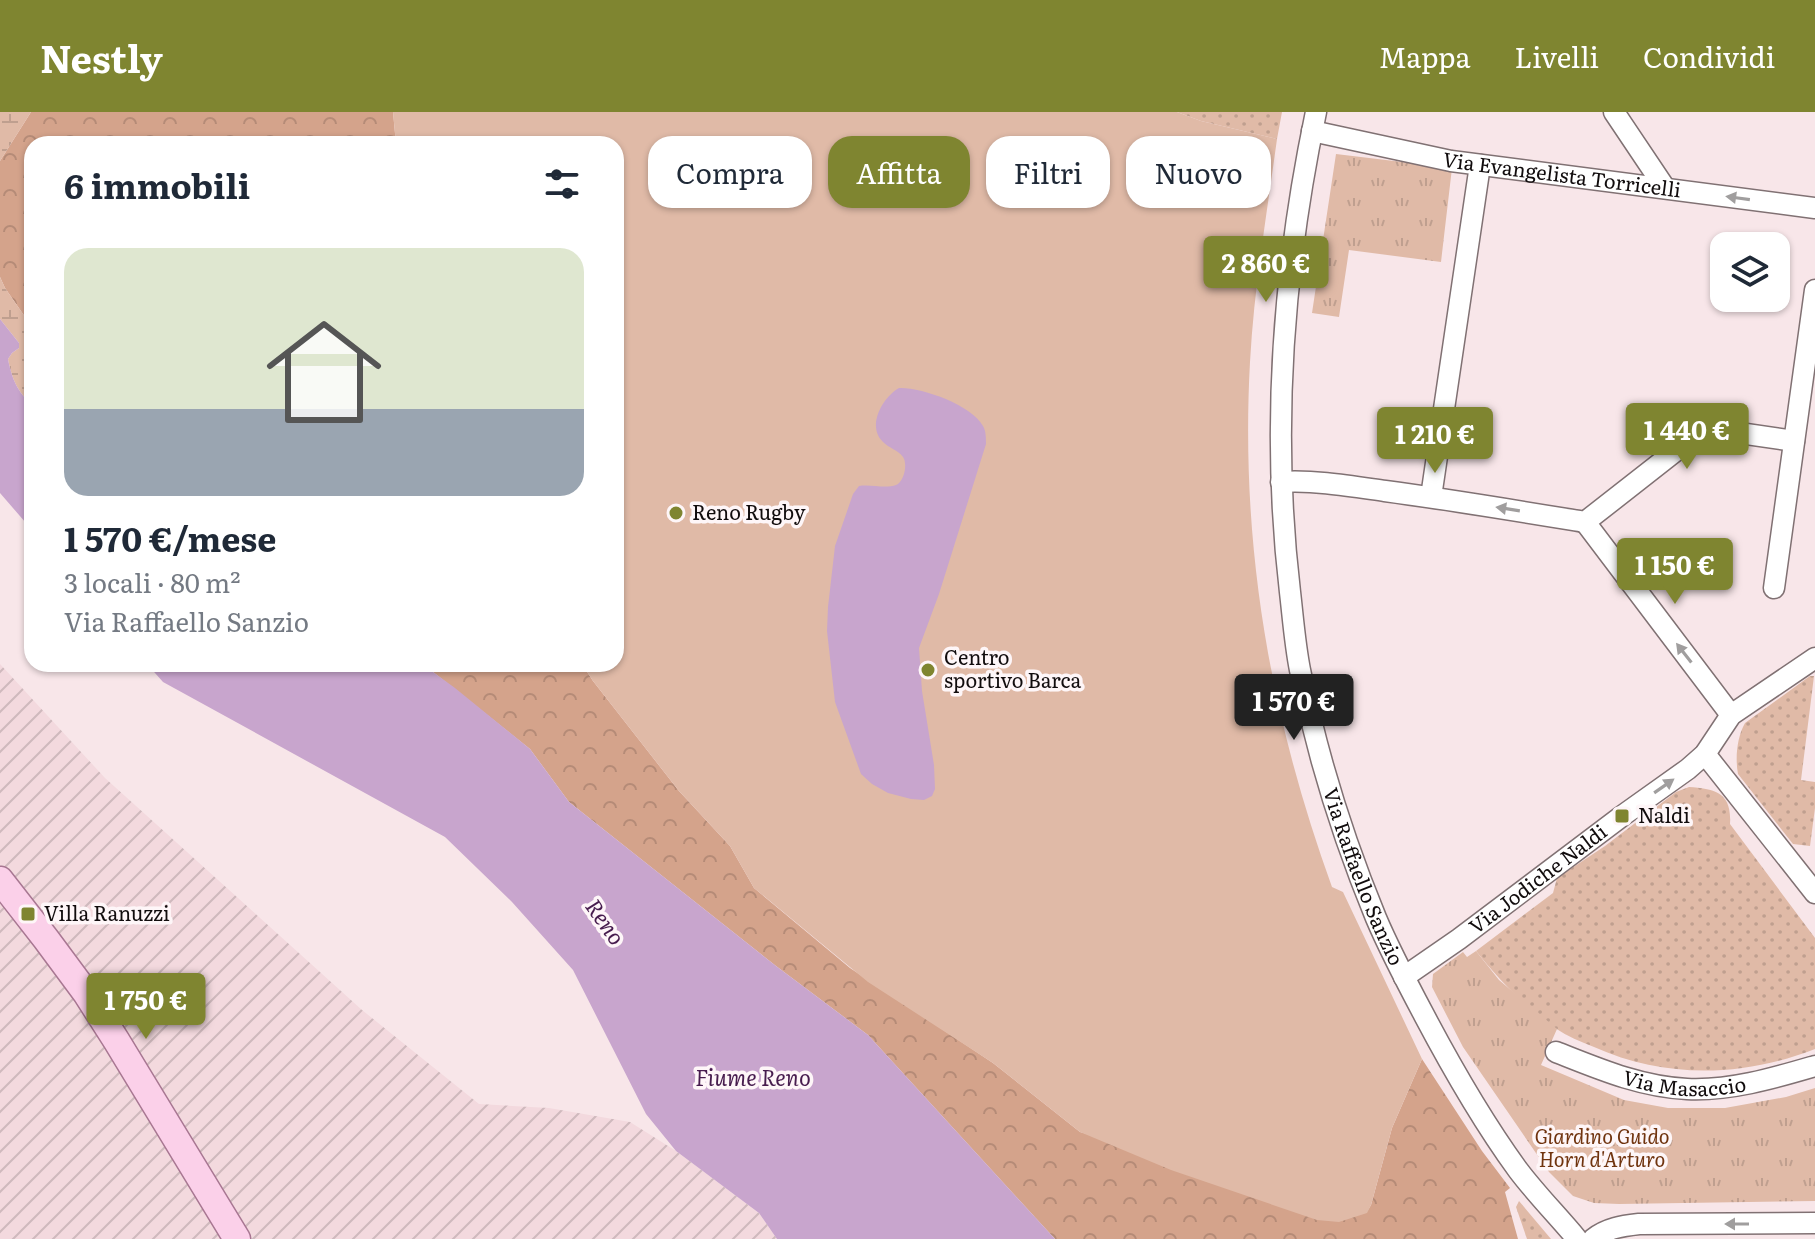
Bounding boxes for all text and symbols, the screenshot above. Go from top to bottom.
text: Nestly [40,28,163,85]
text: Mappa [1379,35,1471,77]
text: Livelli [1515,35,1599,77]
text: Condividi [1643,35,1775,77]
chip: Compra [648,136,812,208]
chip: Affitta [828,136,970,208]
chip: Filtri [986,136,1110,208]
chip: Nuovo [1126,136,1271,208]
street label: Via Evangelista Torricelli [1440,143,1683,204]
text: 6 immobili [64,159,250,209]
icon: filters [540,162,584,206]
one-way arrow [1725,191,1750,204]
map controls [1710,232,1790,312]
button: layers [1710,232,1790,312]
pin: 2 860 € [1192,236,1340,304]
text: 2 860 € [1222,242,1310,281]
icon: home [252,300,396,444]
pin: 1 440 € [1613,403,1761,471]
pin: 1 210 € [1361,407,1509,475]
text: 1 440 € [1644,409,1730,448]
text: 1 210 € [1395,413,1475,452]
place label: Reno Rugby [692,496,806,526]
one-way arrow [1495,502,1520,515]
marker: Reno Rugby [667,504,685,522]
text: 1 570 €/mese [64,512,276,562]
pin: 1 150 € [1601,538,1749,606]
text: 1 150 € [1635,544,1715,583]
text: 3 locali · 80 m² [64,562,241,601]
text: Via Raffaello Sanzio [64,601,309,640]
place label: Centro sportivo Barca [944,641,1082,694]
one-way arrow [1676,643,1692,663]
marker: Centro sportivo Barca [919,661,937,679]
pin: 1 570 € [1220,674,1368,742]
text: 1 570 € [1252,680,1336,719]
one-way arrow [1653,779,1674,794]
street label: Via Raffaello Sanzio [1317,784,1413,970]
place label: Naldi [1638,799,1690,829]
marker: Naldi [1613,807,1631,825]
street label: Via Jodiche Naldi [1462,815,1613,940]
water label: Reno [578,891,634,951]
place label: Villa Ranuzzi [44,897,170,927]
marker: Villa Ranuzzi [19,905,37,923]
pin: 1 750 € [72,973,220,1041]
text: 1 750 € [104,979,188,1018]
water label: Fiume Reno [695,1060,811,1093]
street label: Via Masaccio [1620,1061,1748,1102]
park label: Giardino Guido Horn d'Arturo [1534,1120,1670,1173]
one-way arrow [1724,1218,1749,1230]

